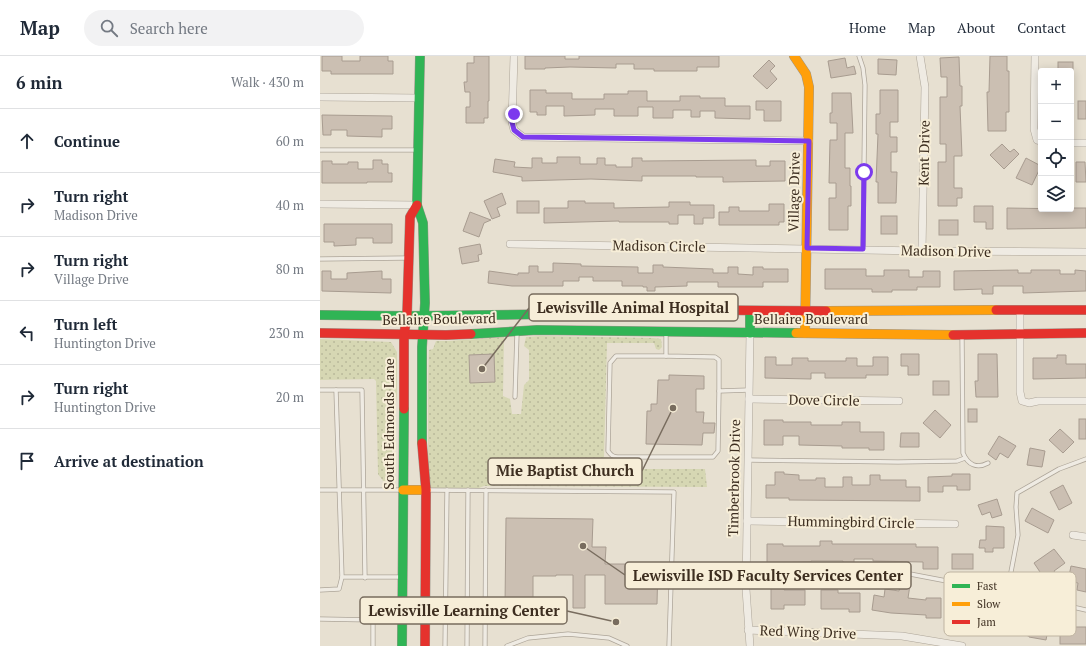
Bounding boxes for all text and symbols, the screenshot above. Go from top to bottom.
search box [84,10,364,46]
text: Map [20,15,60,40]
icon: search [98,17,120,39]
text: Search here [130,18,208,38]
text: Home [849,18,886,37]
text: Map [908,18,935,37]
text: About [957,18,995,37]
text: Contact [1017,18,1066,37]
map controls [1038,68,1074,212]
button: + [1038,68,1074,104]
text: 6 min [16,71,63,94]
text: Walk · 430 m [231,73,304,91]
button: − [1038,104,1074,140]
route end [505,105,523,123]
street label: Kent Drive [913,120,934,186]
icon: ahead [16,130,38,152]
text: Continue [54,131,120,151]
text: 60 m [276,132,304,150]
button: locate [1038,140,1074,176]
street label: Village Drive [783,152,804,232]
route start [855,163,873,181]
button: layers [1038,176,1074,212]
text: Turn right [54,186,129,206]
icon: right [16,194,38,216]
text: 40 m [276,196,304,214]
text: Madison Drive [54,206,138,224]
street label: Madison Circle [612,235,706,256]
street label: Madison Drive [901,240,991,261]
text: Turn right [54,250,129,270]
icon: right [16,258,38,280]
text: 80 m [276,260,304,278]
text: Village Drive [54,270,129,288]
callout: Lewisville Animal Hospital [529,294,738,321]
text: Lewisville Animal Hospital [537,297,729,317]
street label: Bellaire Boulevard [382,308,496,329]
street label: Bellaire Boulevard [754,309,868,328]
text: Turn left [54,314,118,334]
icon: left [16,322,38,344]
text: 230 m [269,324,304,342]
text: Huntington Drive [54,334,156,352]
street label: South Edmonds Lane [379,358,398,490]
text: Turn right [54,378,129,398]
icon: right [16,386,38,408]
text: 20 m [276,388,304,406]
street label: Dove Circle [788,389,860,410]
text: Huntington Drive [54,398,156,416]
street label: Timberbrook Drive [723,419,744,537]
icon: arrive [16,450,38,472]
text: Arrive at destination [54,451,204,471]
callout: Mie Baptist Church [488,458,642,485]
text: Mie Baptist Church [496,460,634,480]
street label: Hummingbird Circle [787,511,915,532]
callout: Lewisville ISD Faculty Services Center [625,562,911,589]
text: Lewisville ISD Faculty Services Center [633,565,904,585]
legend [944,572,1076,636]
text: Fast [977,579,997,593]
callout: Lewisville Learning Center [360,597,567,624]
text: Slow [977,597,1001,611]
text: Lewisville Learning Center [368,600,560,620]
text: Jam [977,615,996,629]
street label: Red Wing Drive [759,620,857,643]

